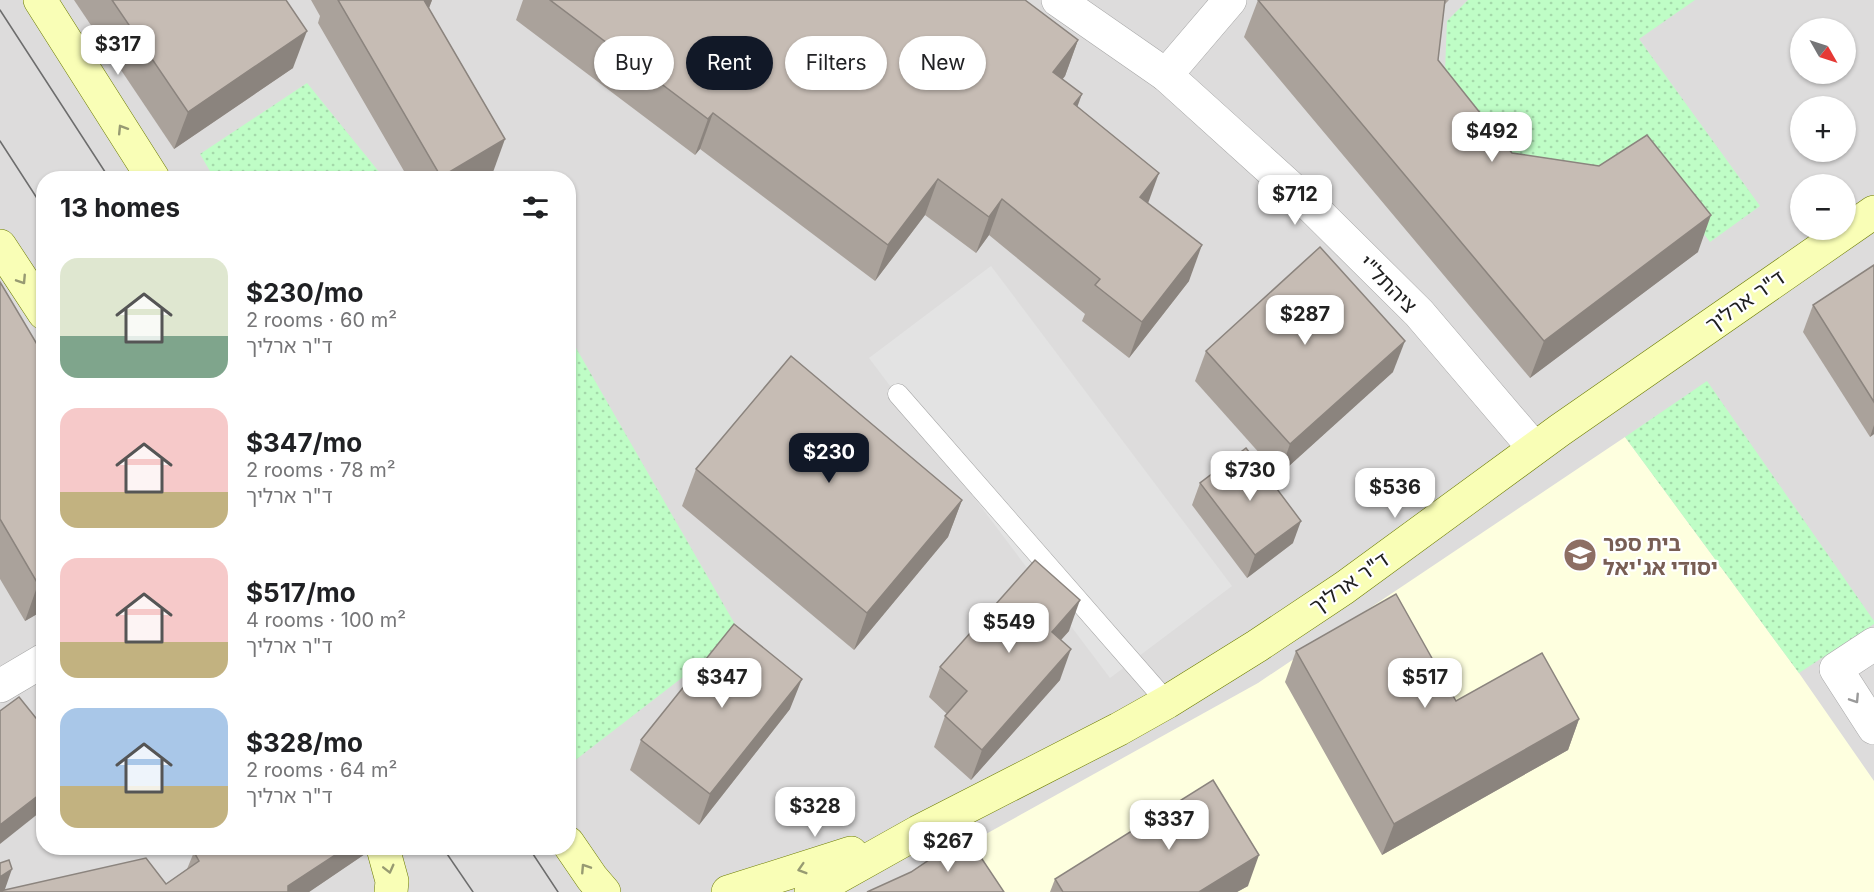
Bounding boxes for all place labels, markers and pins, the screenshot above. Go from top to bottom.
pin: $317 [82,25,154,76]
pin: $492 [1456,112,1528,163]
pin: $712 [1259,175,1331,226]
pin: $287 [1269,295,1341,346]
pin: $230 [793,433,865,484]
pin: $730 [1214,451,1286,502]
pin: $536 [1359,468,1431,519]
place label: בית ספר יסודי אג'יאל [1603,531,1718,580]
school or university icon: בית ספר יסודי אג'יאל [1562,537,1598,573]
pin: $549 [973,603,1045,654]
pin: $347 [686,658,758,709]
pin: $517 [1389,658,1461,709]
pin: $328 [779,787,851,838]
pin: $337 [1133,800,1205,851]
pin: $267 [912,822,984,873]

